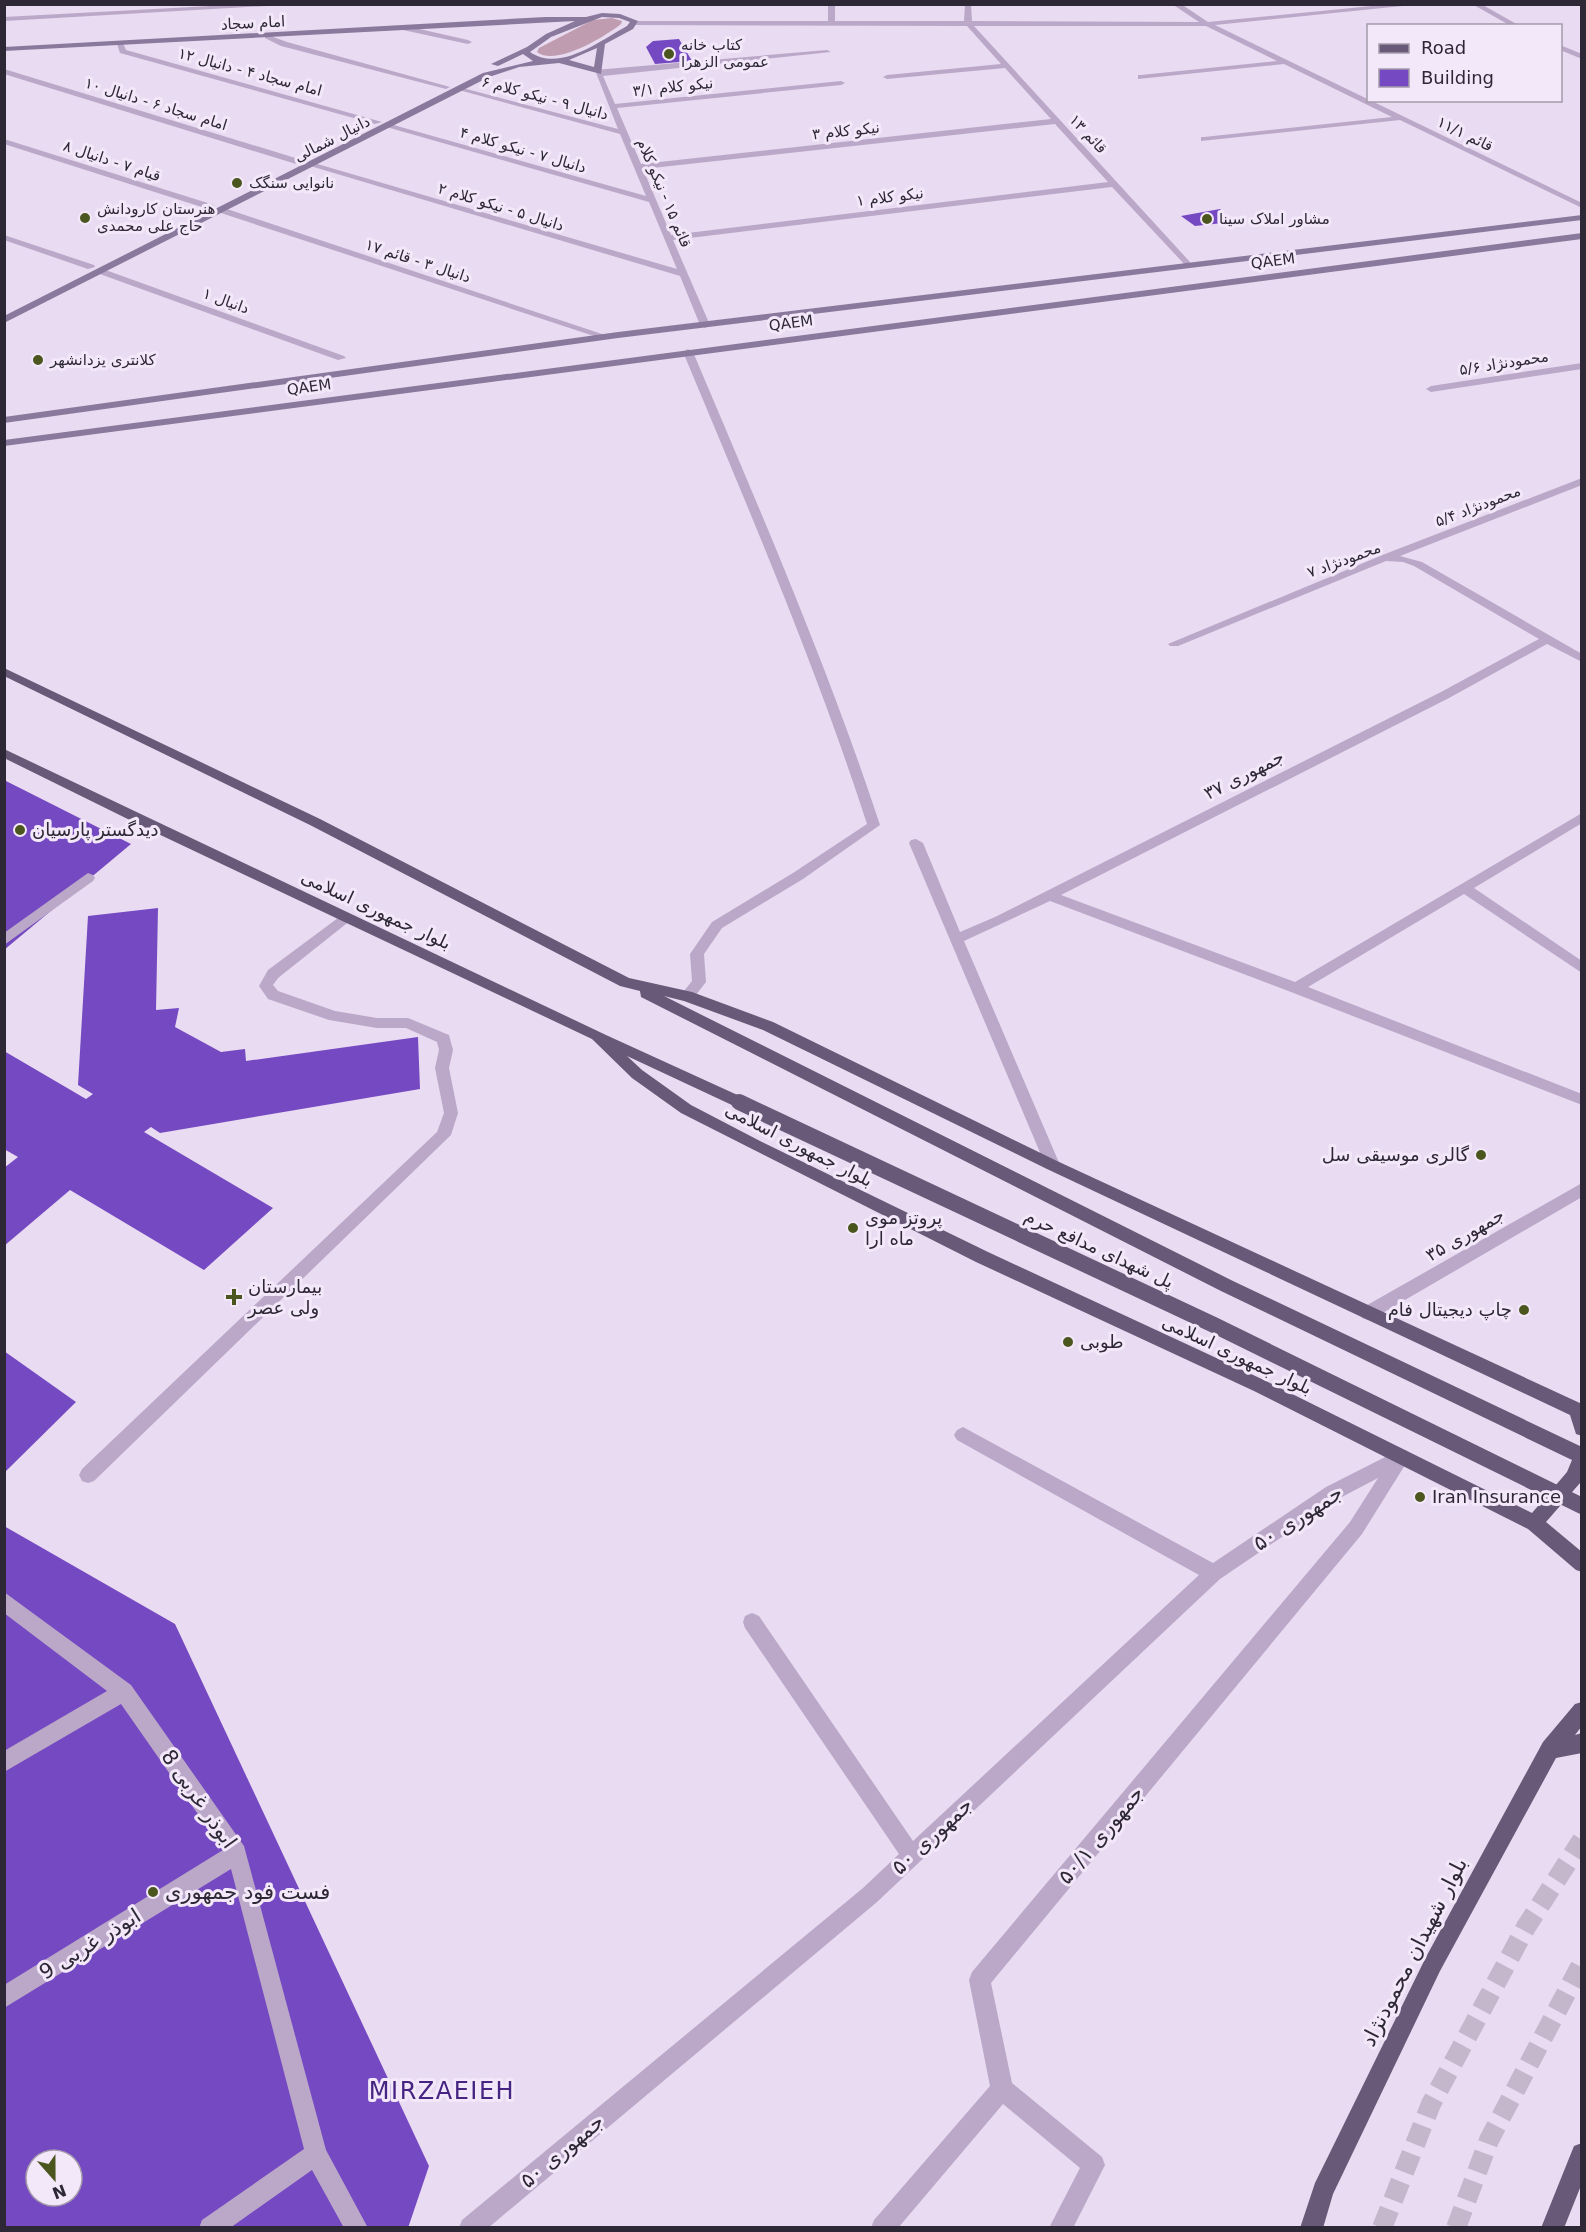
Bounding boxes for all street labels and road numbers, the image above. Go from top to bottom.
street label: امام سجاد [220,12,286,34]
street label: امام سجاد ۴ - دانیال ۱۲ [176,44,324,100]
street label: دانیال ۹ - نیکو کلام ۶ [480,72,610,124]
street label: امام سجاد ۶ - دانیال ۱۰ [83,74,229,134]
street label: نیکو کلام ۳/۱ [632,74,714,100]
street label: قائم ۱۳ [1065,111,1111,157]
street label: دانیال شمالی [291,112,373,166]
street label: قائم ۱۱/۱ [1434,113,1496,155]
street label: نیکو کلام ۳ [811,119,881,143]
street label: دانیال ۷ - نیکو کلام ۴ [458,123,588,177]
street label: قائم ۱۵ - نیکو کلام [633,136,695,250]
street label: قیام ۷ - دانیال ۸ [61,137,163,185]
street label: دانیال ۵ - نیکو کلام ۲ [436,179,566,235]
street label: نیکو کلام ۱ [855,184,925,210]
street label: دانیال ۳ - قائم ۱۷ [363,236,473,286]
street label: QAEM [1250,249,1296,273]
street label: دانیال ۱ [200,284,252,318]
street label: QAEM [768,311,814,335]
street label: محمودنژاد ۵/۶ [1458,347,1550,379]
street label: QAEM [286,375,332,399]
street label: محمودنژاد ۵/۴ [1433,481,1523,531]
street label: محمودنژاد ۷ [1305,538,1383,582]
street label: جمهوری ۳۷ [1200,745,1288,805]
street label: بلوار جمهوری اسلامی [298,866,454,954]
street label: بلوار جمهوری اسلامی [721,1098,877,1192]
street label: جمهوری ۳۵ [1422,1204,1508,1266]
street label: پل شهدای مدافع حرم [1021,1205,1177,1293]
street label: بلوار جمهوری اسلامی [1159,1311,1315,1399]
street label: جمهوری ۵۰ [1249,1480,1347,1556]
street label: ابوذر غربی 8 [156,1745,242,1853]
street label: جمهوری ۵۰/۱ [1053,1781,1149,1889]
street label: جمهوری ۵۰ [887,1793,977,1879]
street label: بلوار شهیدان محمودنژاد [1356,1854,1472,2050]
street label: ابوذر غربی 9 [35,1903,145,1985]
street label: جمهوری ۵۰ [515,2109,609,2193]

